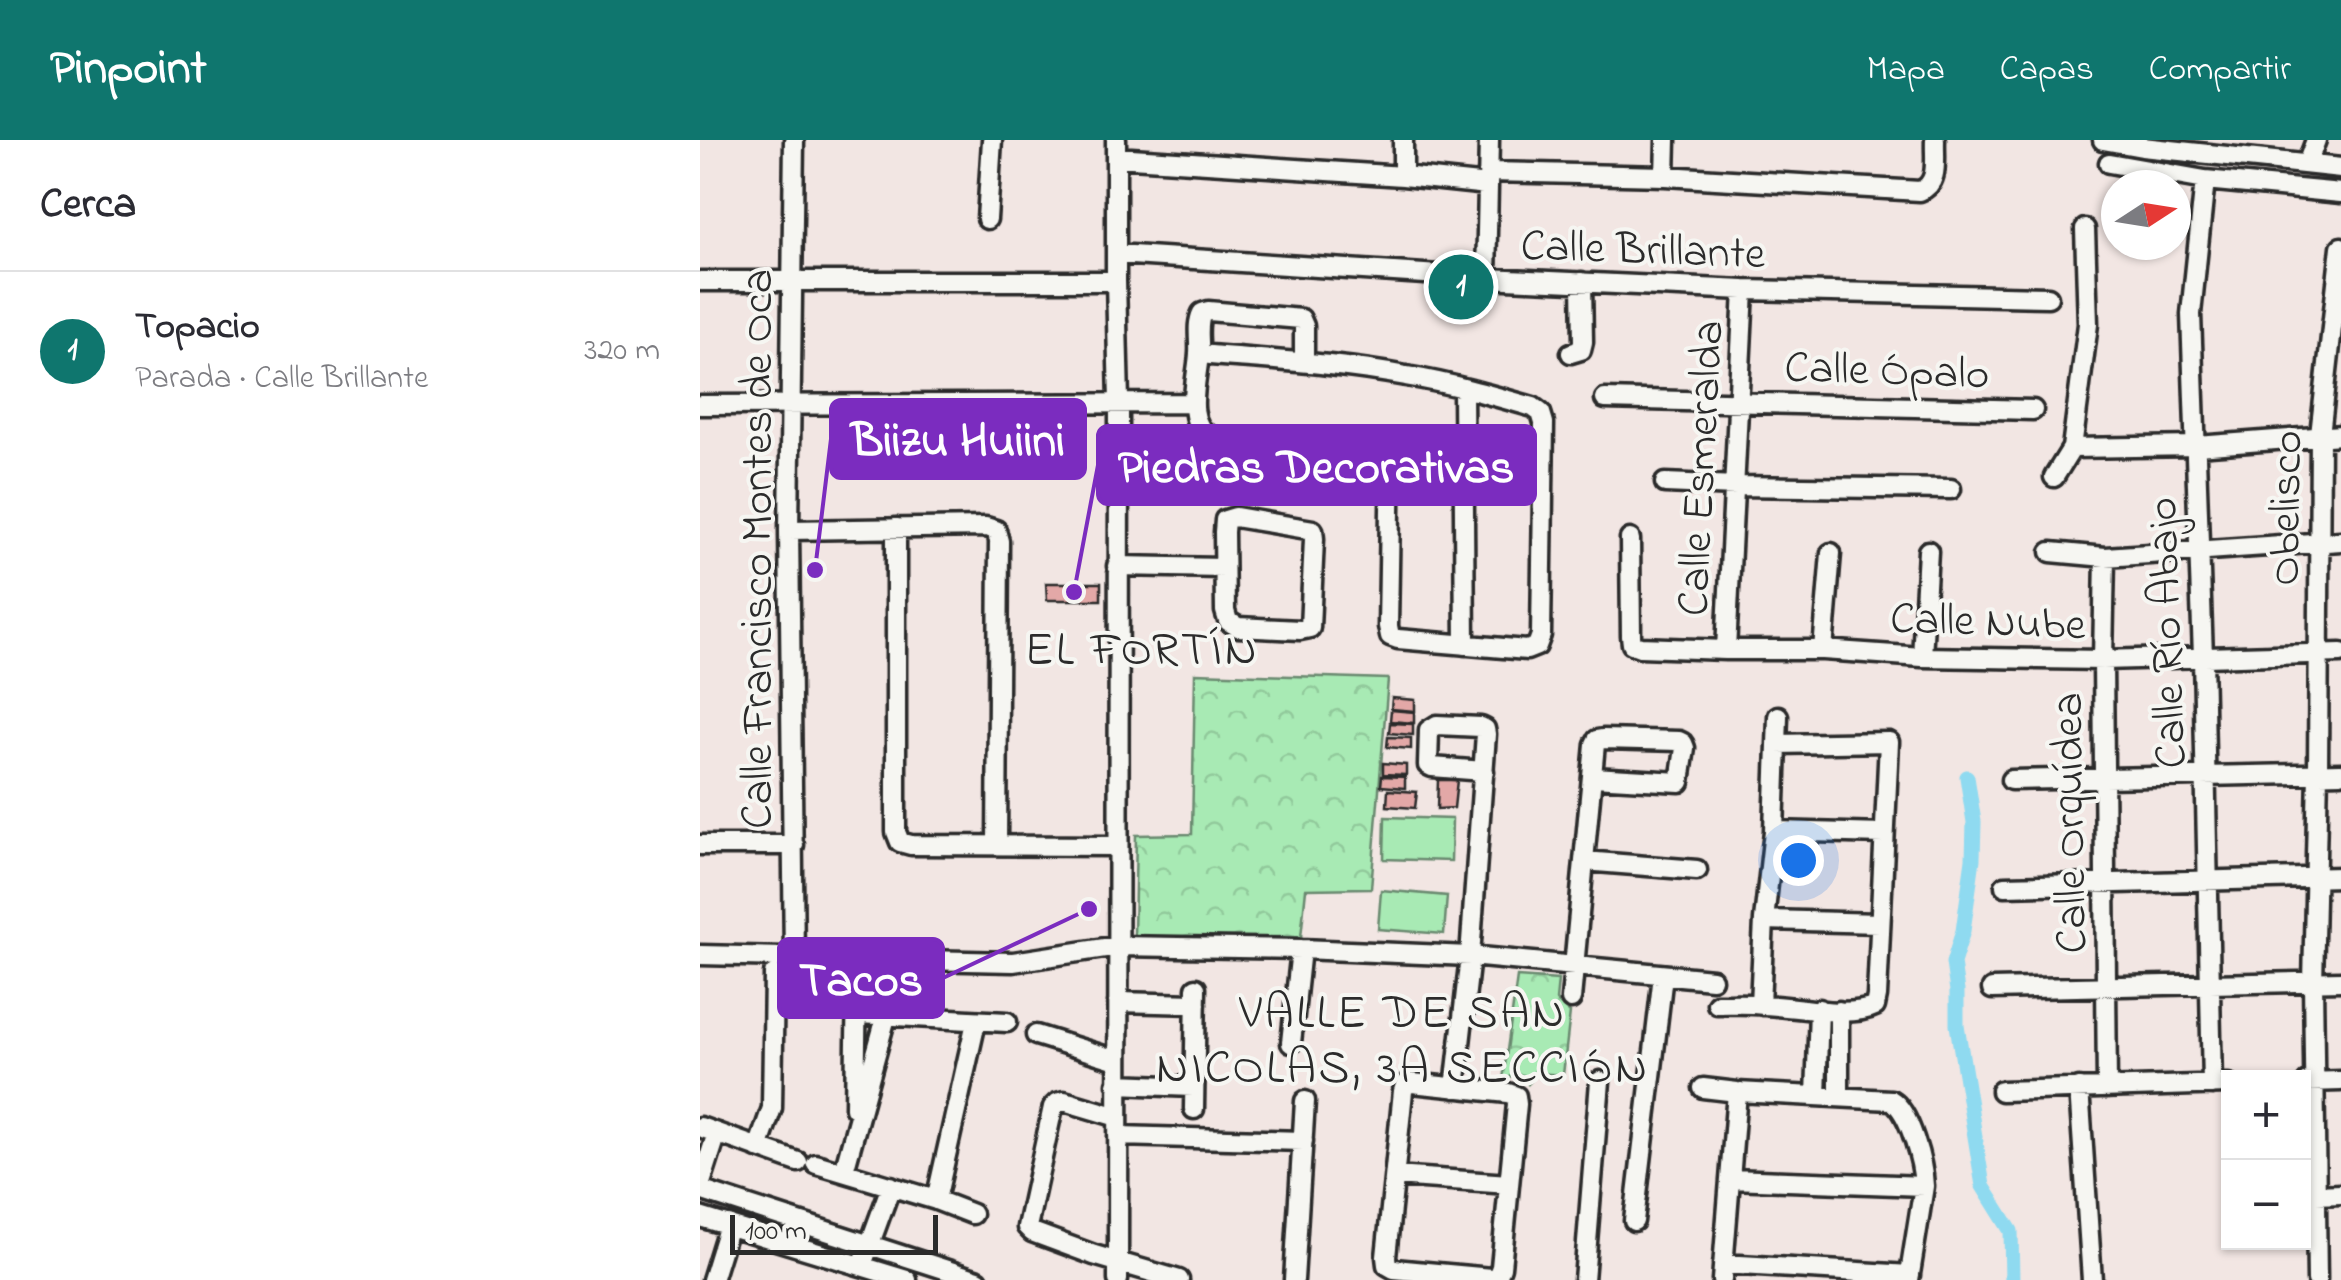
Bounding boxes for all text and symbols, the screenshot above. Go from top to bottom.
text: Pinpoint [50,35,207,105]
text: Mapa [1867,45,1945,96]
text: Capas [2000,45,2094,96]
text: Compartir [2149,45,2291,96]
north arrow [2101,170,2191,260]
text: Cerca [40,175,136,236]
street label: Calle Brillante [1519,215,1767,289]
pin: 1 [1428,250,1494,324]
street label: Calle Francisco Montes de Oca [727,269,793,829]
text: Topacio [135,300,260,356]
street label: Calle Esmeralda [1662,319,1744,618]
text: 1 [67,328,78,375]
text: 320 m [584,328,660,375]
street label: Calle Ópalo [1783,336,1990,410]
text: Parada · Calle Brillante [135,356,428,403]
callout: Biizu Huiini [831,400,1085,478]
text: Biizu Huiini [849,408,1065,478]
callout: Piedras Decorativas [1098,426,1535,504]
street label: Obelisco [2254,430,2322,586]
text: Piedras Decorativas [1118,435,1514,505]
street label: Calle Río Abajo [2131,496,2207,770]
street label: Calle Nube [1889,588,2087,660]
district label: EL FORTÍN [1025,617,1260,687]
street label: Calle Orquídea [2037,692,2107,954]
your location [1773,835,1824,886]
callout: Tacos [779,939,943,1017]
text: Tacos [799,948,923,1018]
district label: VALLE DE SAN NICOLAS, 3A SECCIÓN [1156,980,1650,1105]
map controls [2221,1070,2311,1250]
button: + [2221,1070,2311,1160]
button: − [2221,1160,2311,1250]
scale bar [730,1210,938,1254]
text: 100 m [745,1212,807,1253]

